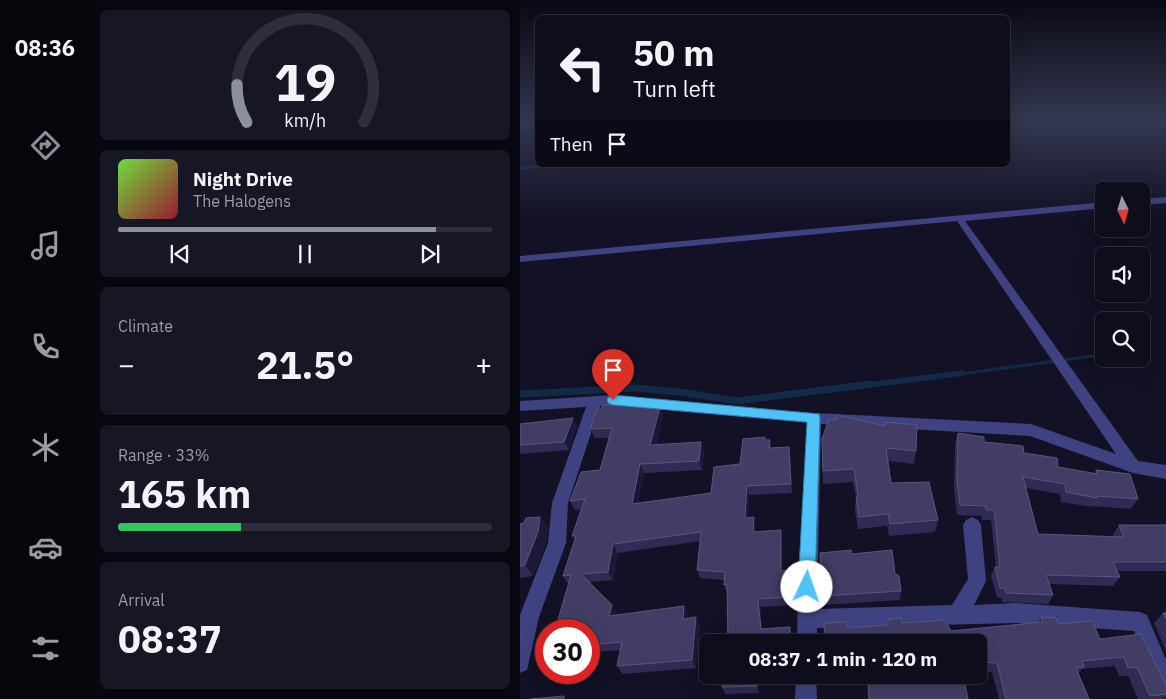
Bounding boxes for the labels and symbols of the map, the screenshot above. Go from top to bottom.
north arrow [1095,182,1150,238]
pin [592,349,634,400]
position arrow [780,560,832,612]
speed limit sign: 30 [535,619,600,684]

